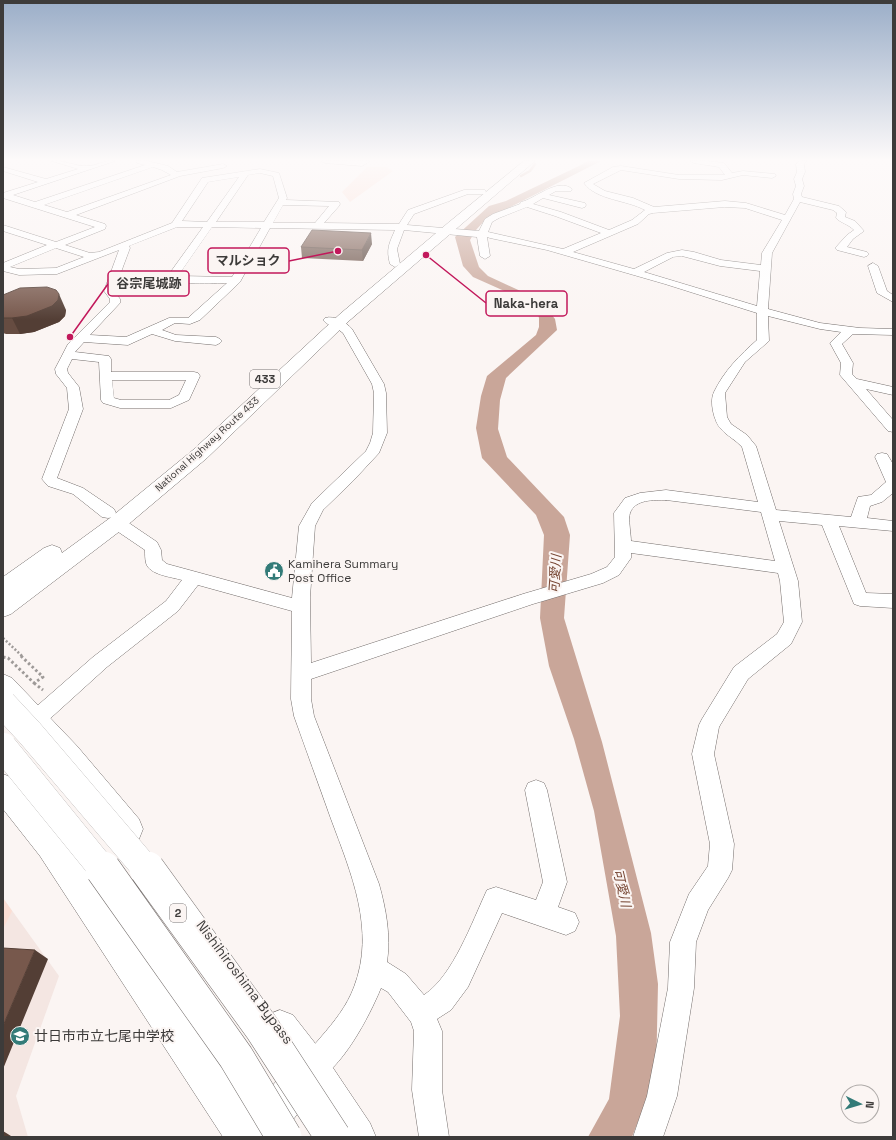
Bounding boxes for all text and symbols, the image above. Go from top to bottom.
callout: マルショク [208,248,289,273]
text: マルショク [215,252,281,269]
callout: 谷宗尾城跡 [108,271,189,296]
text: 谷宗尾城跡 [116,275,182,292]
callout: Naka-hera [486,291,567,316]
text: Naka-hera [494,295,559,312]
road number: 433 [250,370,280,388]
street label: National Highway Route 433 [152,394,262,494]
water label: 可愛川 [545,552,565,594]
place label: Kamihera Summary Post Office [288,556,398,586]
public building icon: Kamihera Summary Post Office [263,560,285,582]
water label: 可愛川 [609,867,635,911]
road number: 2 [170,904,186,922]
street label: Nishihiroshima Bypass [193,916,297,1048]
school or university icon: 廿日市市立七尾中学校 [9,1025,31,1047]
place label: 廿日市市立七尾中学校 [34,1027,174,1045]
north arrow [840,1084,880,1124]
text: N [863,1101,877,1109]

